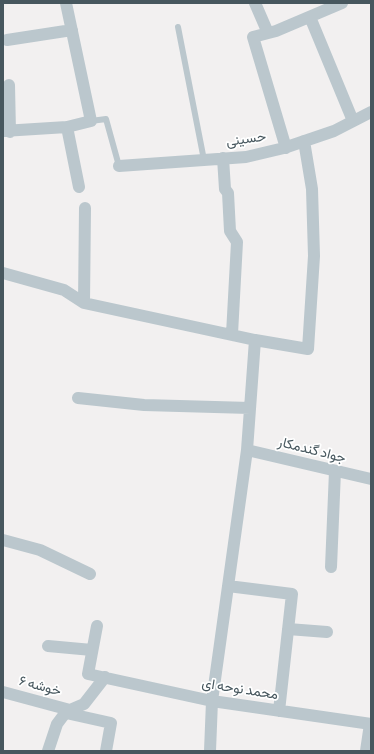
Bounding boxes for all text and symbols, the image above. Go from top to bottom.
street label: حسینی [225,128,267,150]
street label: جواد گندمکار [276,433,348,467]
street label: خوشه ۶ [17,672,63,700]
street label: محمد نوحه ای [201,675,279,703]

